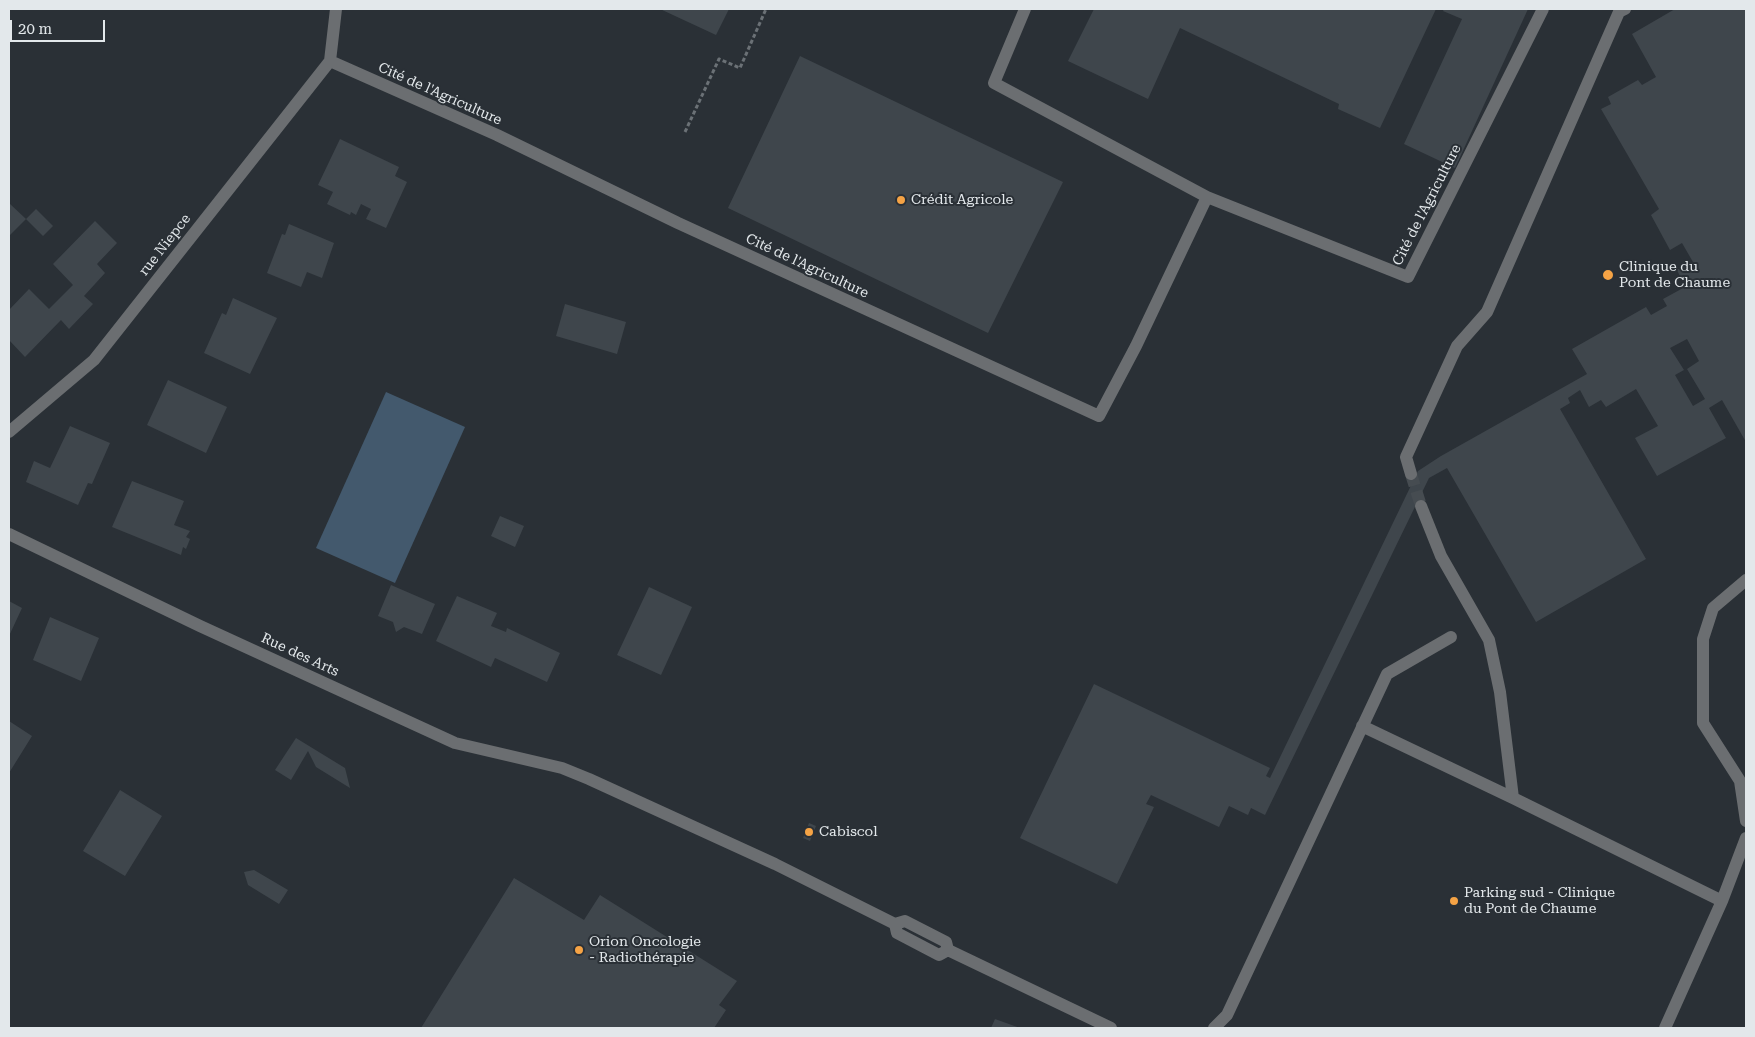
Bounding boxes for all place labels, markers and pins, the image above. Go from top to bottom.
place label: Crédit Agricole [911,192,1013,208]
marker: Crédit Agricole [895,194,907,206]
place label: Clinique du Pont de Chaume [1619,259,1730,292]
marker: Clinique du Pont de Chaume [1601,268,1615,282]
place label: Cabiscol [819,824,878,840]
marker: Cabiscol [803,826,815,838]
place label: Parking sud - Clinique du Pont de Chaume [1464,885,1615,918]
marker: Parking sud - Clinique du Pont de Chaume [1448,895,1460,907]
place label: Orion Oncologie - Radiothérapie [589,934,701,966]
marker: Orion Oncologie - Radiothérapie [573,944,585,956]

